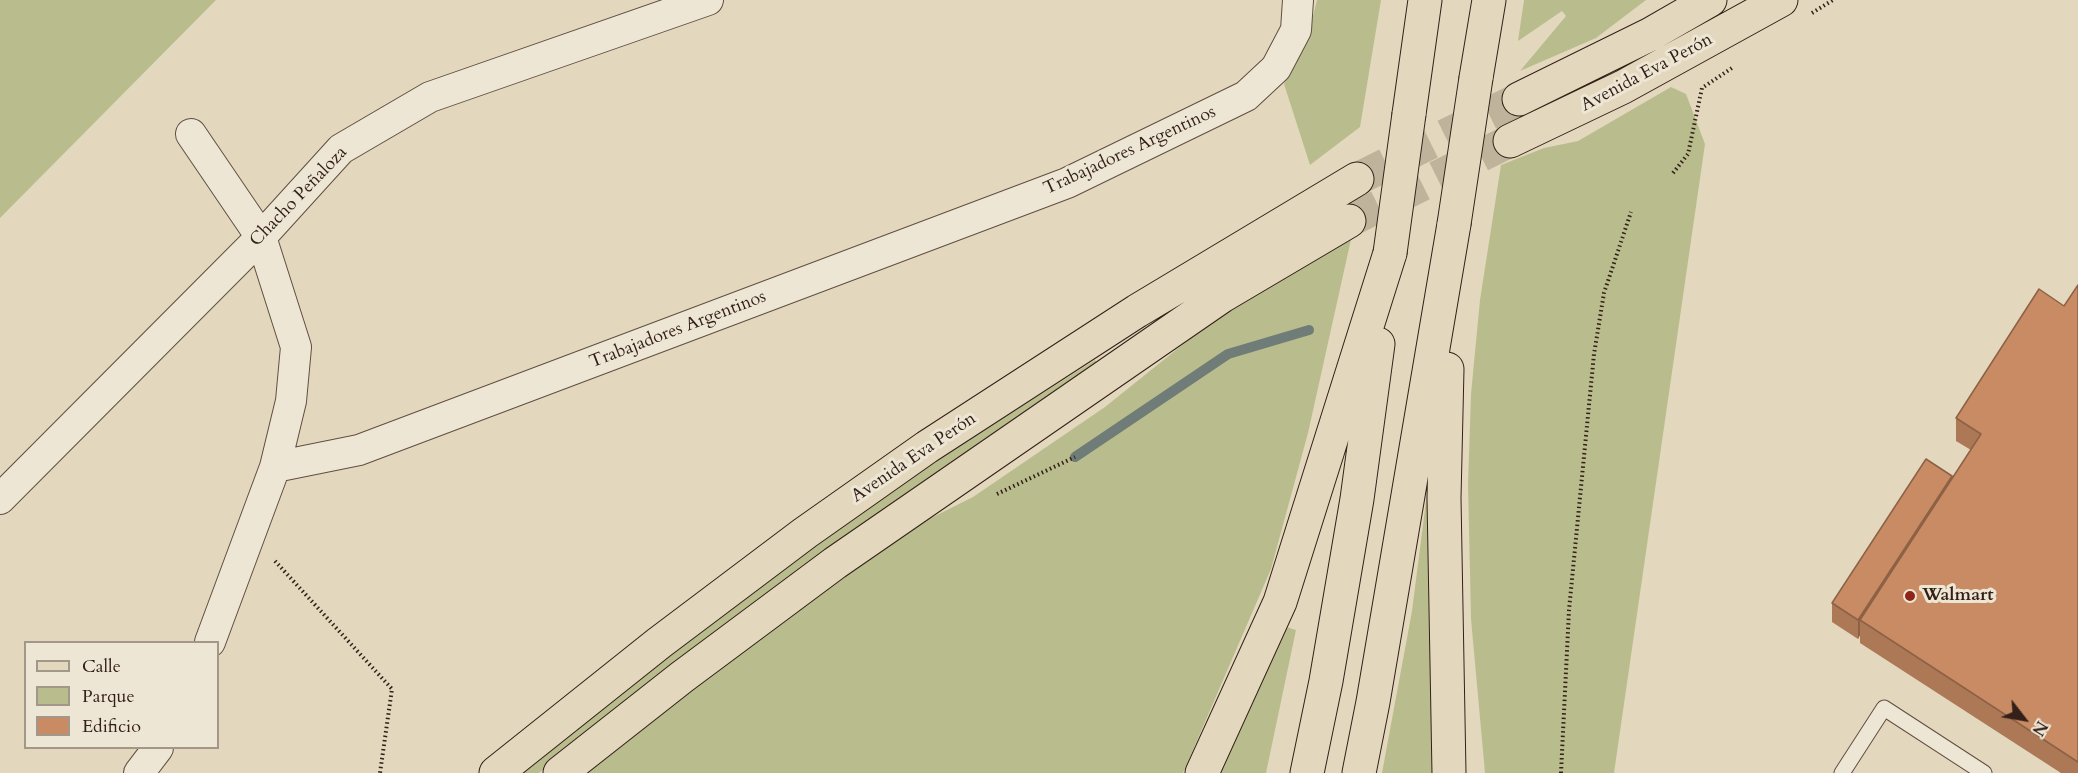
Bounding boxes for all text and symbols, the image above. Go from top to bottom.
street label: Avenida Eva Perón [1578,29,1716,117]
street label: Trabajadores Argentinos [1041,102,1219,200]
street label: Chacho Peñaloza [246,142,352,252]
street label: Trabajadores Argentinos [587,286,769,374]
street label: Avenida Eva Perón [848,408,980,508]
place label: Walmart [1922,585,1994,607]
marker: Walmart [1903,589,1917,603]
legend [24,641,219,749]
text: Calle [82,654,121,679]
text: Parque [82,684,135,709]
north arrow [1994,689,2054,749]
text: Edificio [82,714,141,739]
text: N [2026,717,2052,740]

